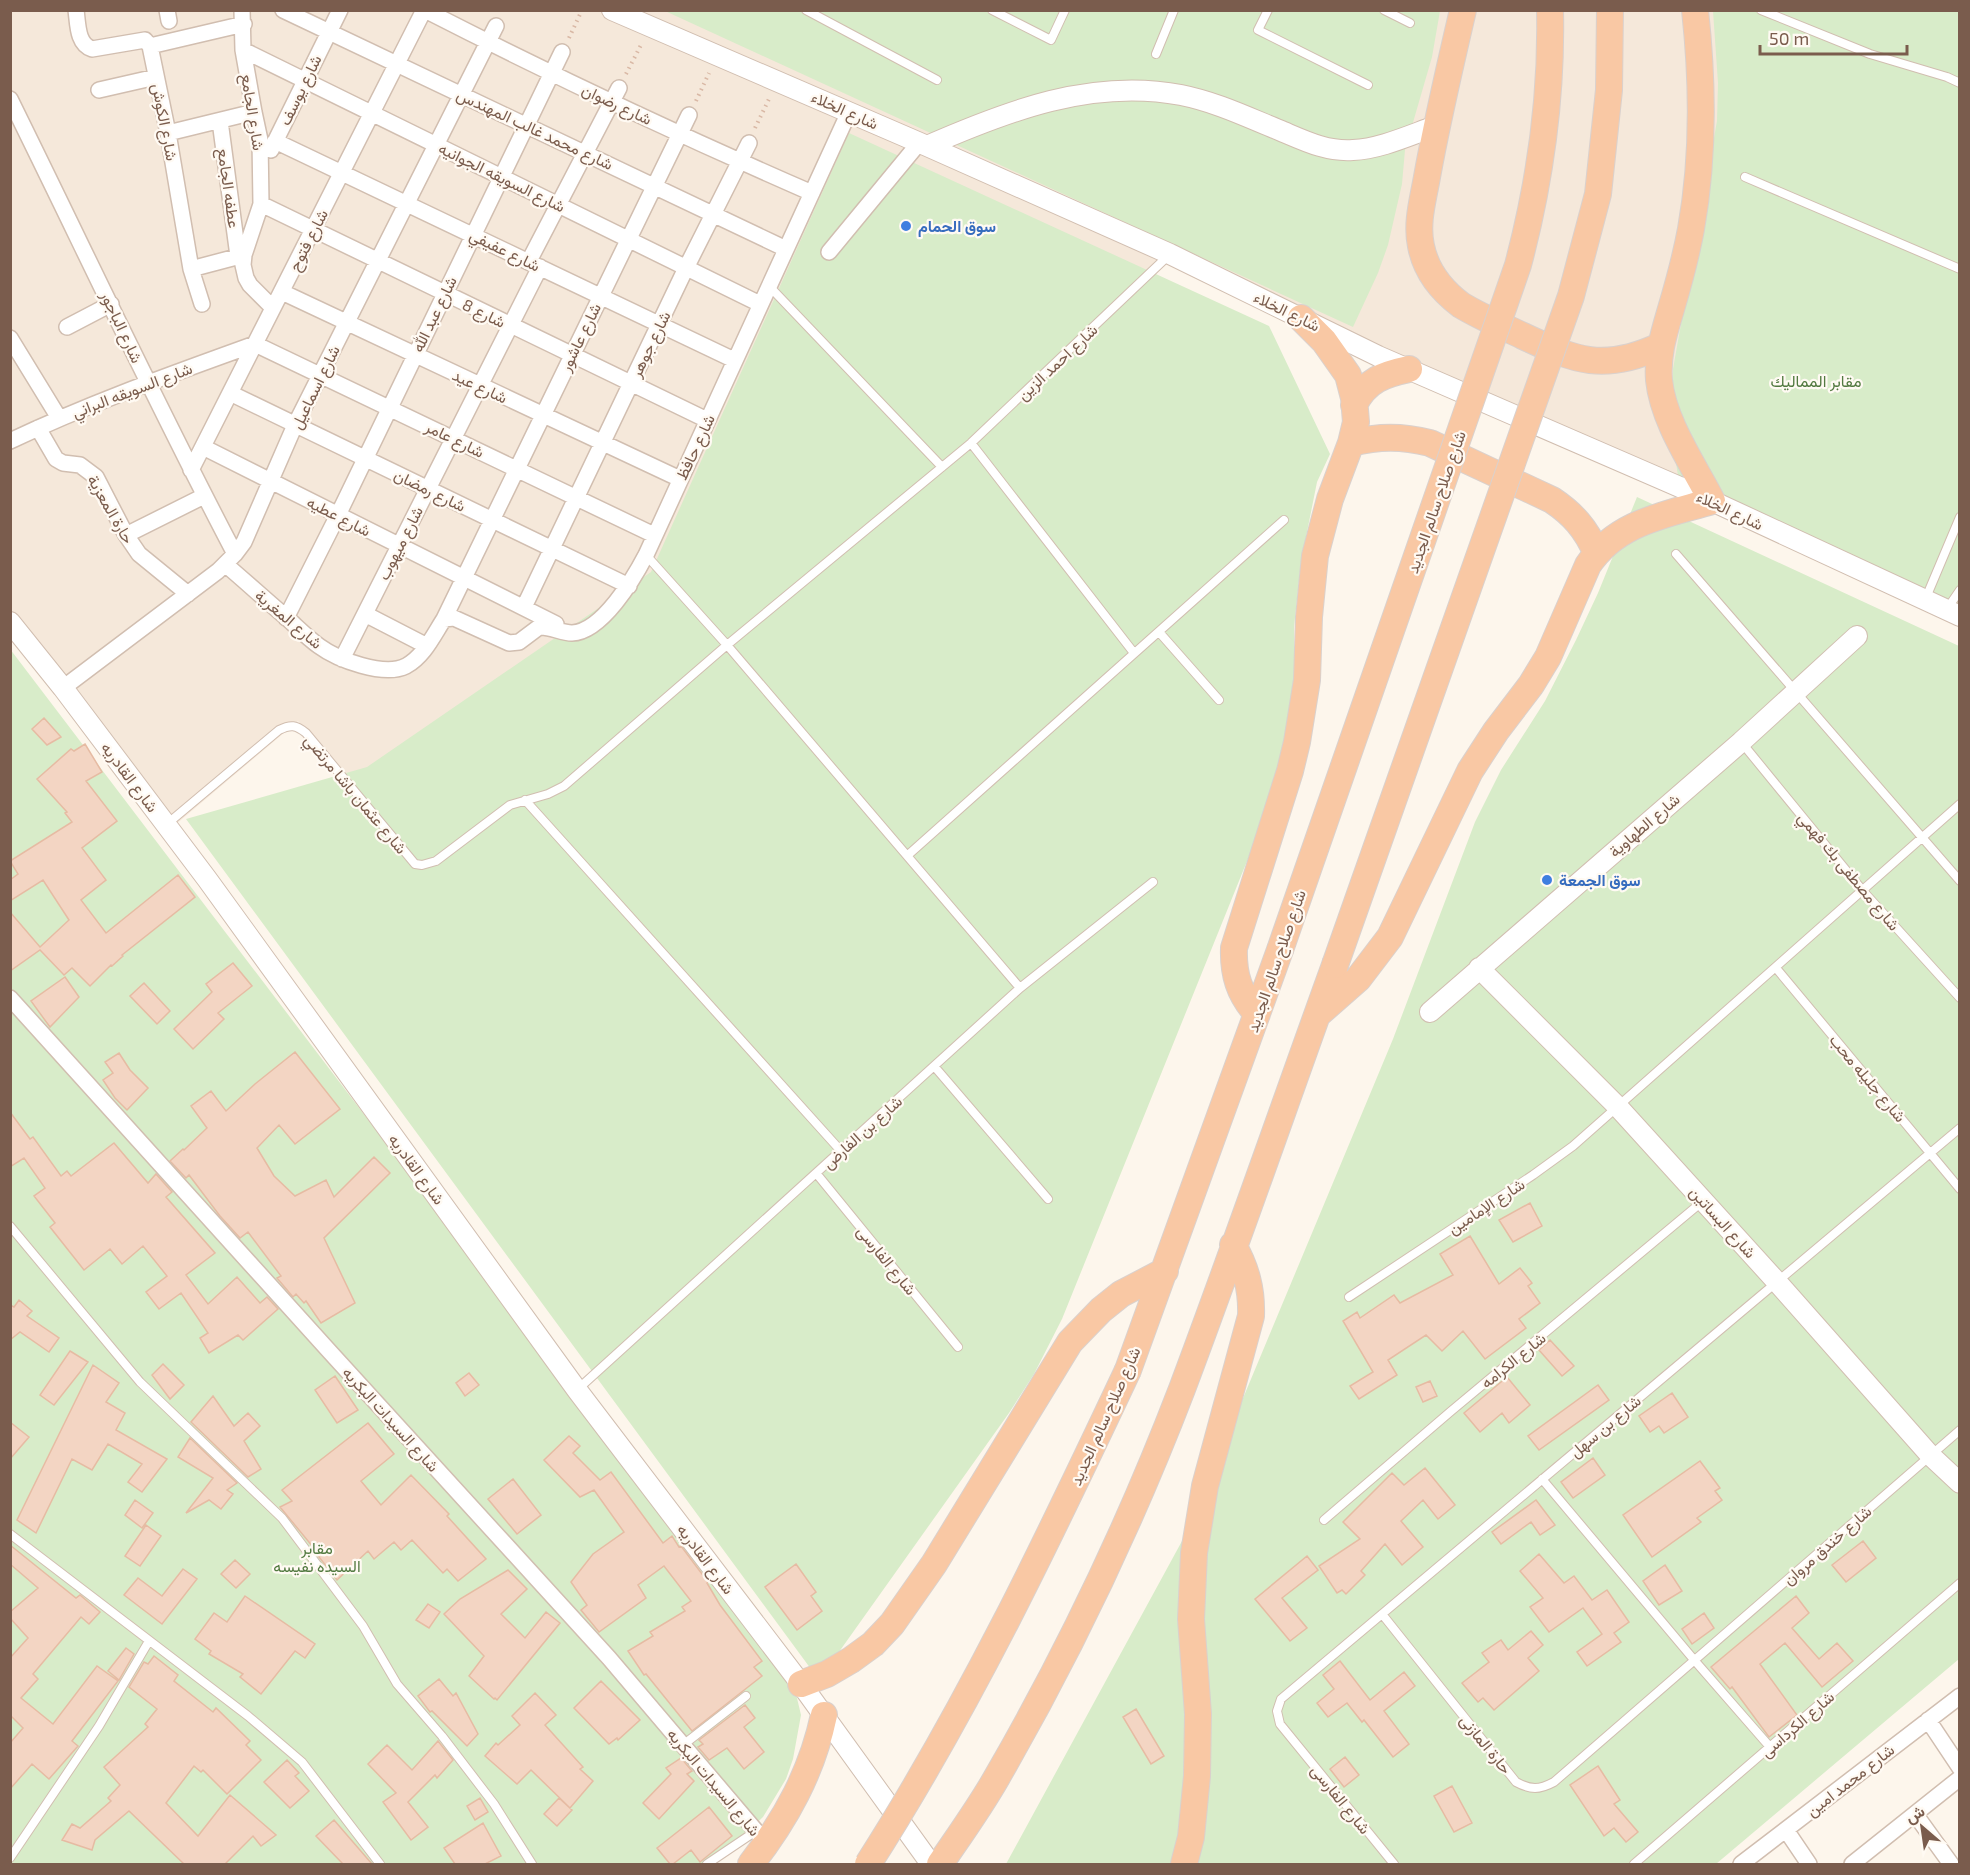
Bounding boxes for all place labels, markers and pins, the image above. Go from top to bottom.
place label: سوق الحمام [918,216,996,237]
marker: سوق الحمام [899,219,913,233]
place label: سوق الجمعة [1559,870,1641,891]
marker: سوق الجمعة [1540,873,1554,887]

